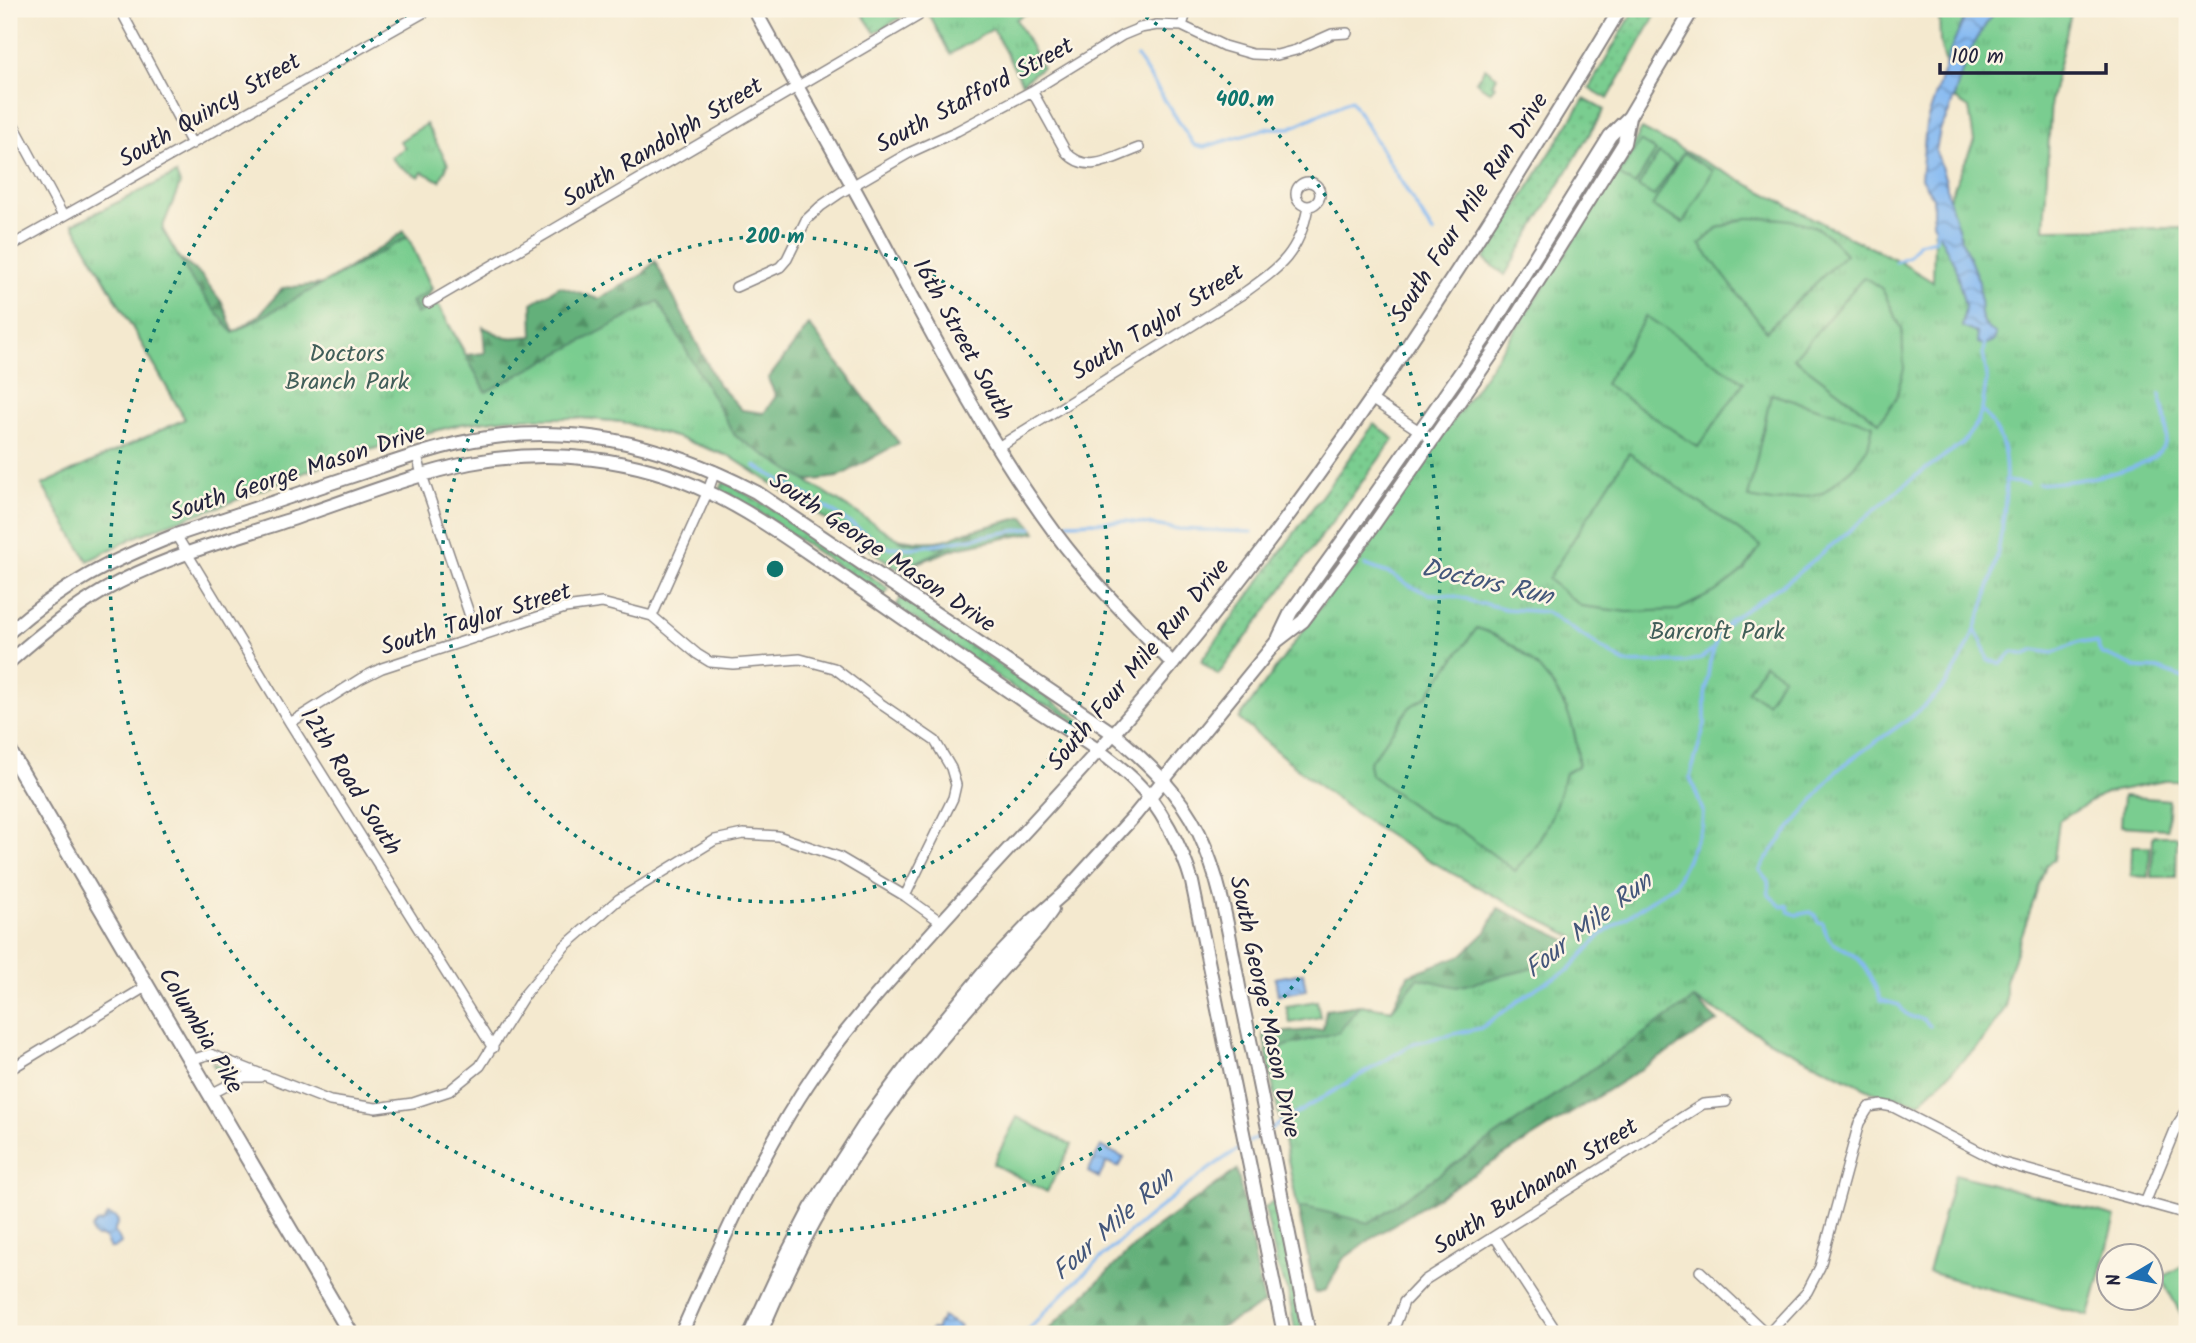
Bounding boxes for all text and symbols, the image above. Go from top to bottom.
street label: South Stafford Street [869,27,1082,165]
scale bar [1940,32,2107,76]
text: 100 m [1951,41,2004,74]
street label: South Quincy Street [112,43,309,179]
street label: South Randolph Street [555,67,772,219]
text: 400 m [1216,84,1274,117]
street label: South Four Mile Run Drive [1381,85,1560,331]
text: 200 m [745,221,805,254]
street label: 16th Street South [901,252,1023,428]
street label: South Taylor Street [1064,254,1253,392]
park label: Doctors Branch Park [285,335,410,402]
street label: South George Mason Drive [165,413,431,533]
street label: South George Mason Drive [760,462,1004,644]
water label: Doctors Run [1417,548,1559,619]
street label: South Four Mile Run Drive [1038,549,1240,780]
centre of rings [763,557,787,581]
street label: South Taylor Street [376,572,577,668]
park label: Barcroft Park [1649,613,1785,652]
street label: 12th Road South [289,700,411,864]
water label: Four Mile Run [1516,861,1664,990]
street label: South George Mason Drive [1217,872,1311,1142]
street label: Columbia Pike [147,960,253,1102]
street label: South Buchanan Street [1426,1108,1647,1266]
water label: Four Mile Run [1043,1157,1187,1292]
north arrow [2094,1242,2164,1312]
text: N [2099,1271,2131,1288]

